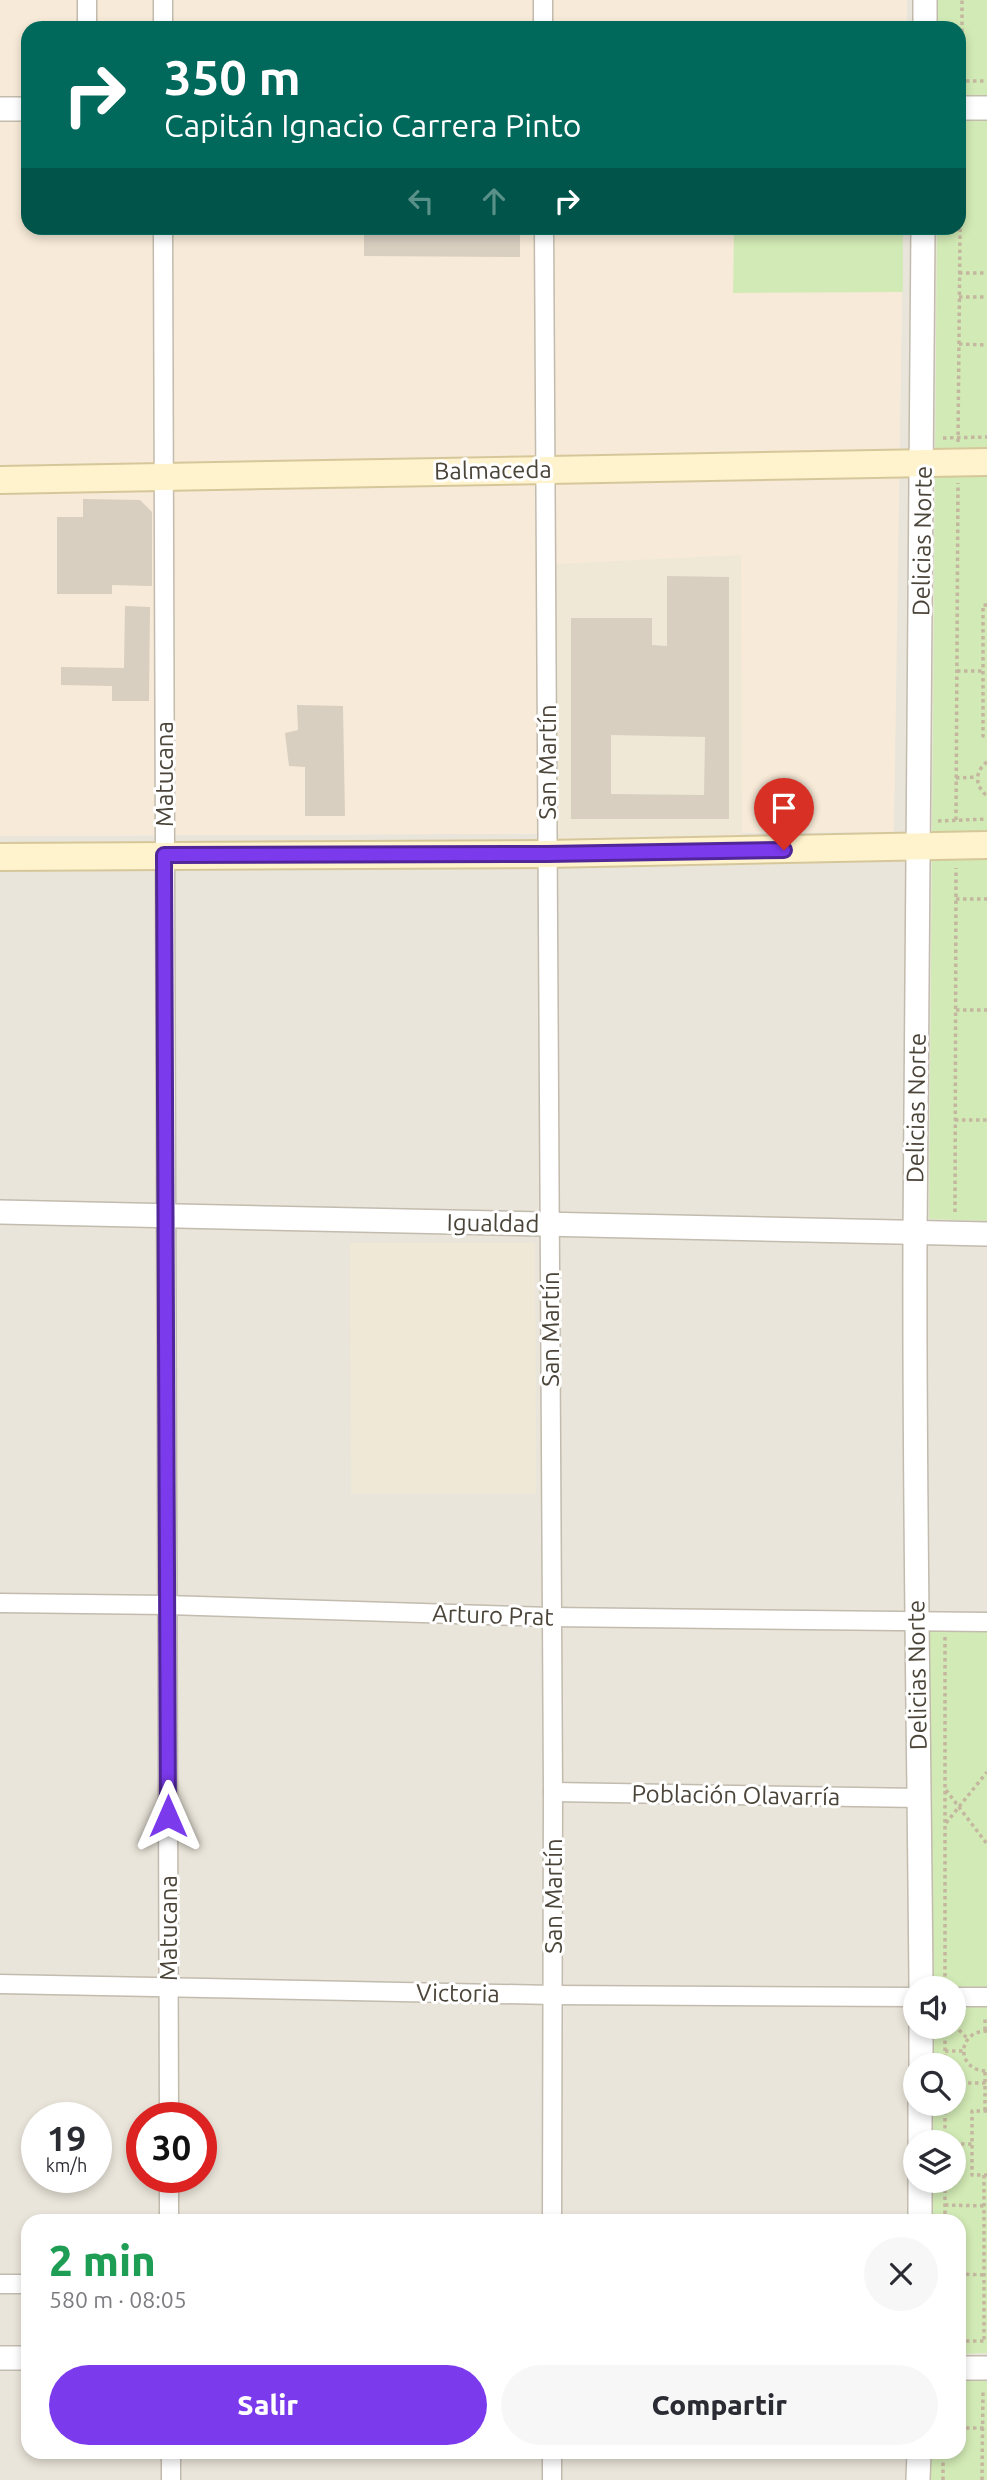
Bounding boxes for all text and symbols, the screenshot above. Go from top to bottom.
icon: right [49,49,140,140]
text: 350 m [164,49,301,104]
text: Capitán Ignacio Carrera Pinto [164,107,581,143]
icon: left [402,182,440,220]
icon: ahead [475,182,513,220]
icon: right [548,182,586,220]
street label: Balmaceda [434,455,552,485]
street label: Delicias Norte [907,466,937,616]
street label: San Martín [534,704,561,820]
street label: Matucana [151,721,178,827]
pin [754,778,814,850]
icon: arrive [765,789,803,827]
street label: Delicias Norte [901,1033,931,1183]
street label: Igualdad [446,1209,540,1237]
street label: San Martín [537,1271,564,1387]
street label: Arturo Prat [432,1599,555,1631]
street label: Delicias Norte [902,1600,932,1750]
position arrow [131,1779,205,1853]
street label: Población Olavarría [631,1780,841,1810]
street label: San Martín [540,1838,567,1954]
street label: Matucana [155,1875,182,1981]
map controls [903,1976,966,2193]
button: sound [903,1976,966,2039]
street label: Victoria [416,1979,500,2007]
button: search [903,2053,966,2116]
speed limit sign: 30 [126,2102,217,2193]
text: 19 [47,2118,86,2158]
button: layers [903,2130,966,2193]
text: km/h [46,2155,87,2175]
text: 2 min [49,2237,156,2284]
button: close [864,2237,938,2311]
text: 580 m · 08:05 [49,2287,187,2312]
button: Salir [49,2365,487,2445]
button: Compartir [501,2365,938,2445]

